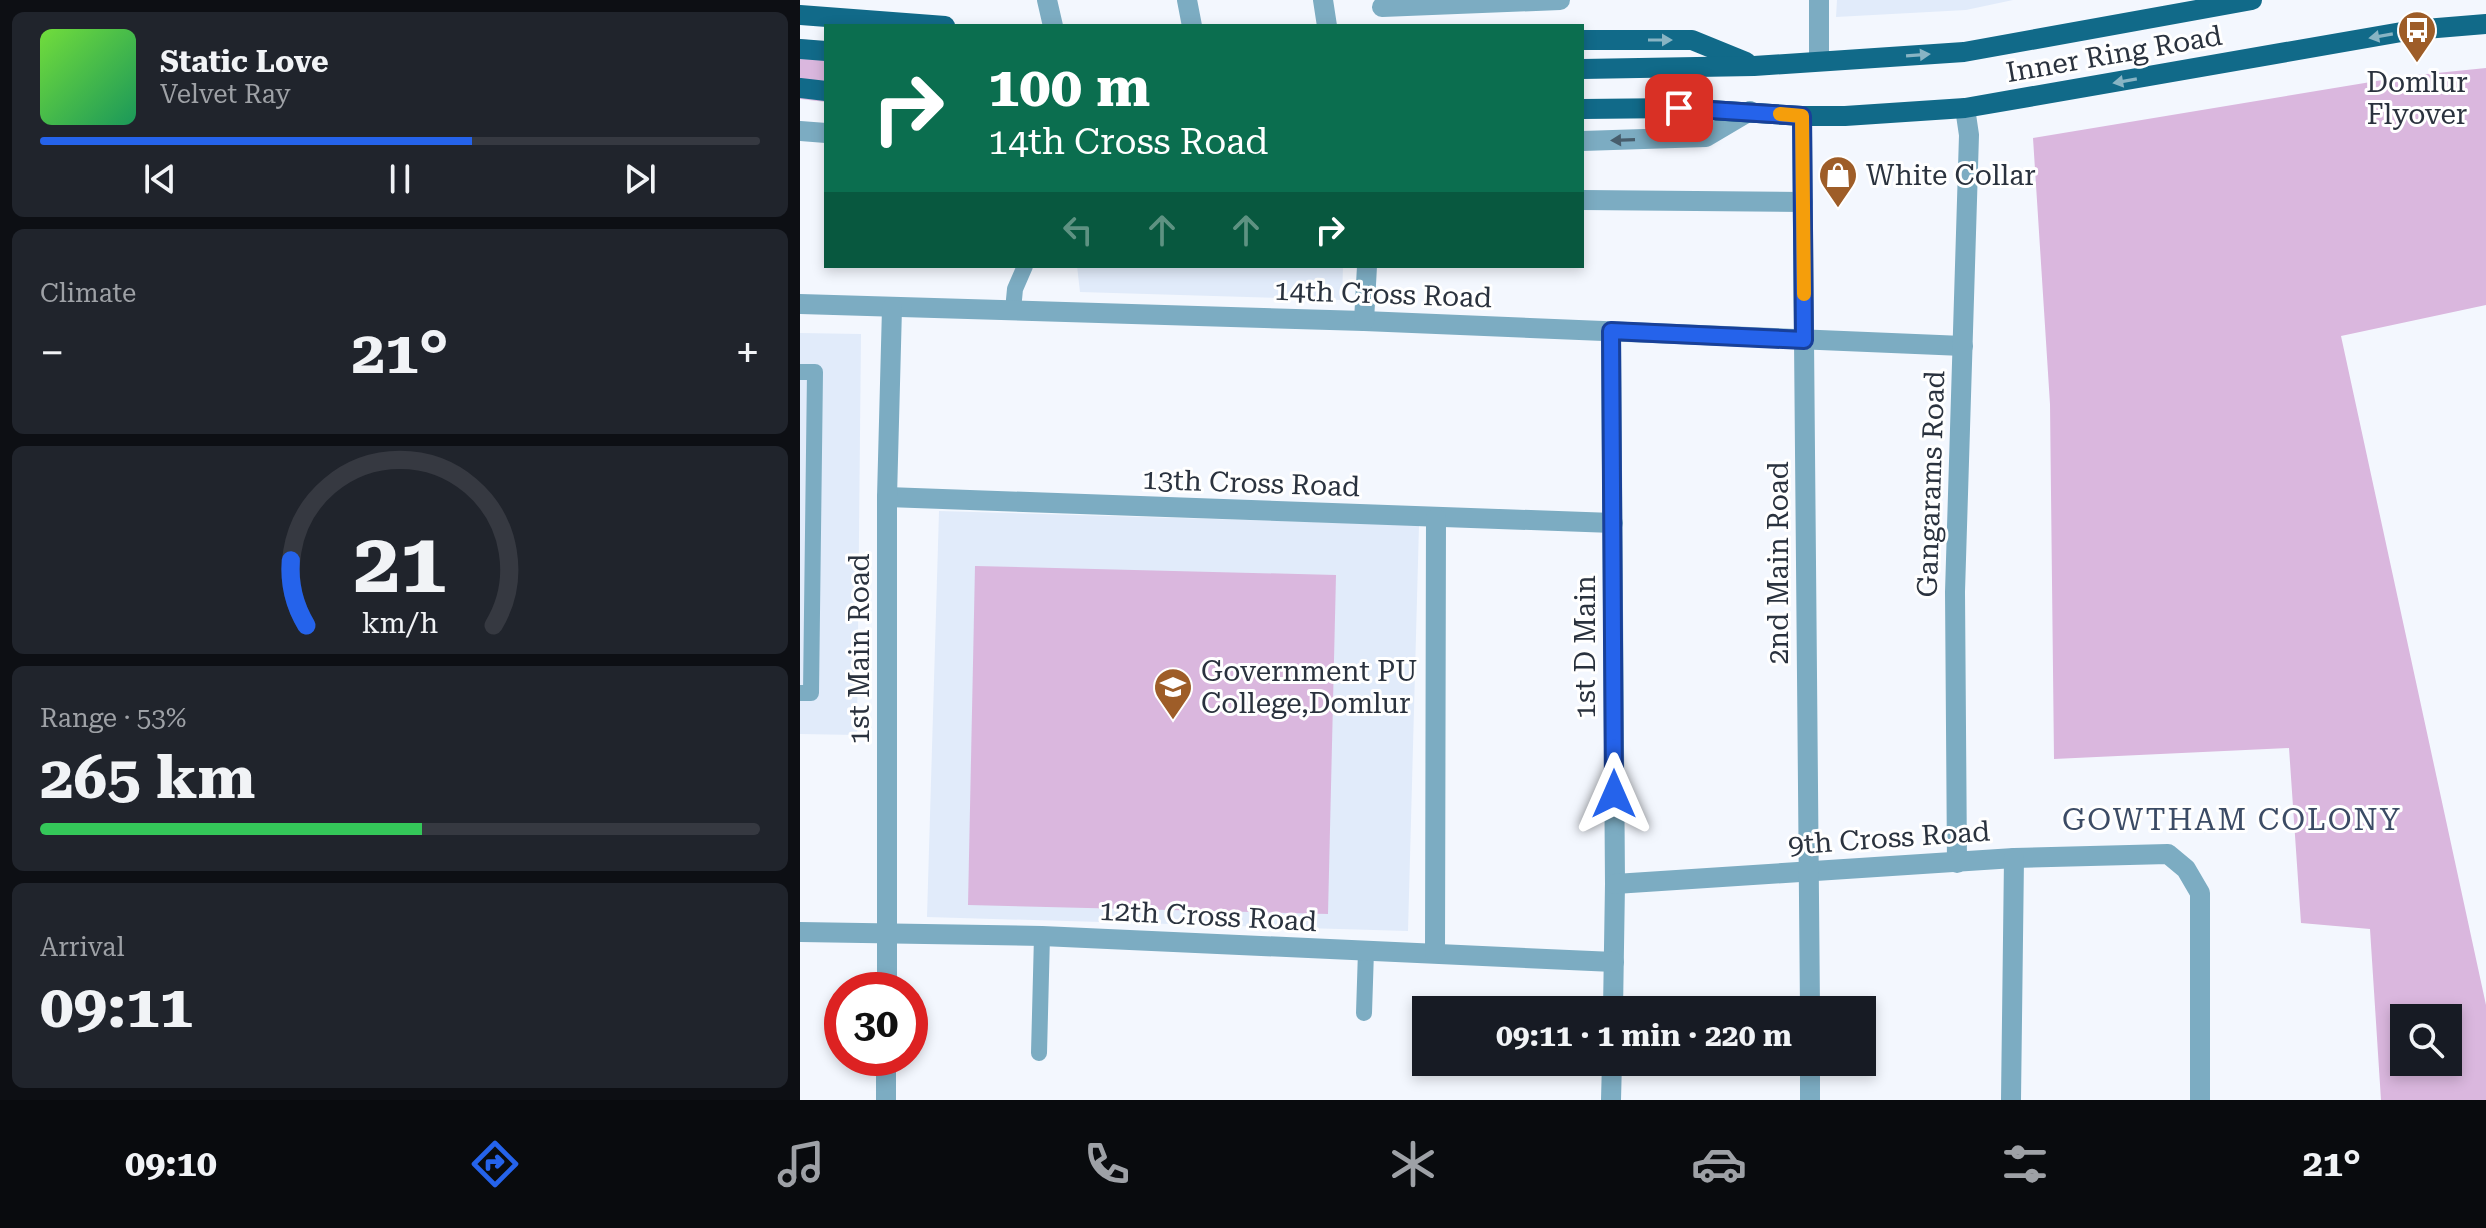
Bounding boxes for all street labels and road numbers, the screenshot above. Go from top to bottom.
street label: Inner Ring Road [2003,19,2225,89]
street label: 14th Cross Road [1274,274,1493,314]
street label: Gangarams Road [1911,370,1951,598]
street label: 2nd Main Road [1762,461,1795,665]
street label: 13th Cross Road [1142,463,1361,503]
street label: 1st Main Road [843,553,876,744]
street label: 1st D Main [1569,575,1602,719]
street label: 9th Cross Road [1787,814,1991,862]
street label: 12th Cross Road [1098,894,1318,938]

